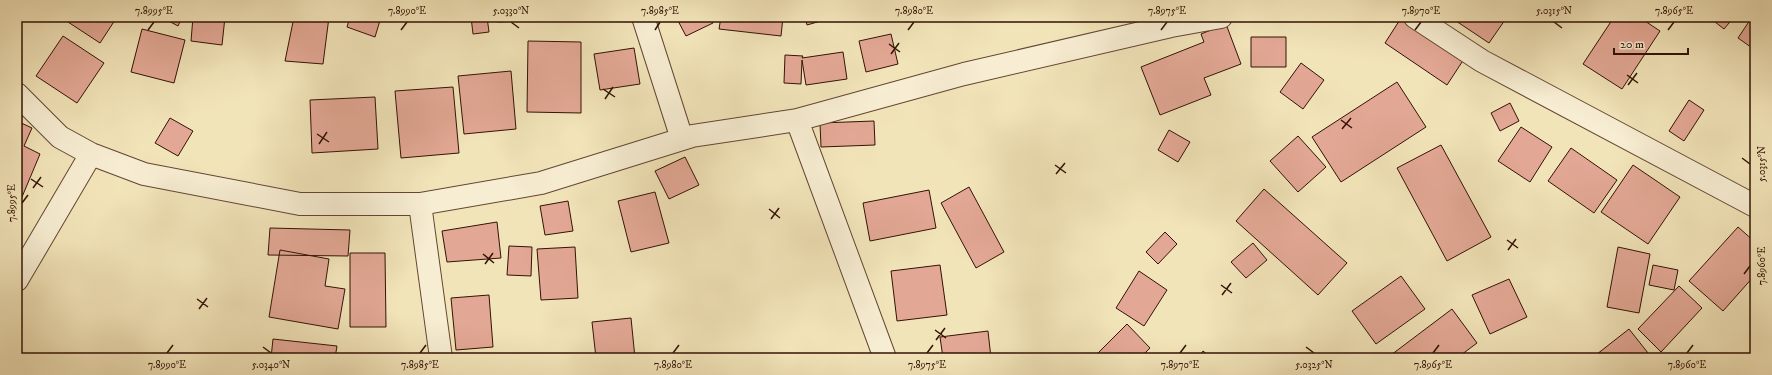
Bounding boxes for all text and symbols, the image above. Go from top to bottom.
text: 7.8995°E [135,5,173,17]
text: 7.8990°E [388,5,426,17]
text: 5.0330°N [493,5,529,17]
text: 7.8985°E [641,5,679,17]
text: 7.8980°E [895,5,933,17]
text: 7.8975°E [1148,5,1186,17]
text: 7.8970°E [1402,5,1440,17]
text: 5.0315°N [1536,5,1572,17]
text: 7.8965°E [1655,5,1693,17]
scale bar [1614,30,1688,56]
text: 20 m [1620,37,1644,52]
text: 5.0315°N [1756,146,1768,182]
text: 7.8995°E [6,184,18,222]
text: 7.8960°E [1756,247,1768,285]
text: 7.8990°E [148,359,186,371]
text: 5.0340°N [252,359,290,371]
text: 7.8985°E [401,359,439,371]
text: 7.8980°E [654,359,692,371]
text: 7.8975°E [908,359,946,371]
text: 7.8970°E [1161,359,1199,371]
text: 5.0325°N [1295,359,1333,371]
text: 7.8965°E [1414,359,1452,371]
text: 7.8960°E [1668,359,1706,371]

